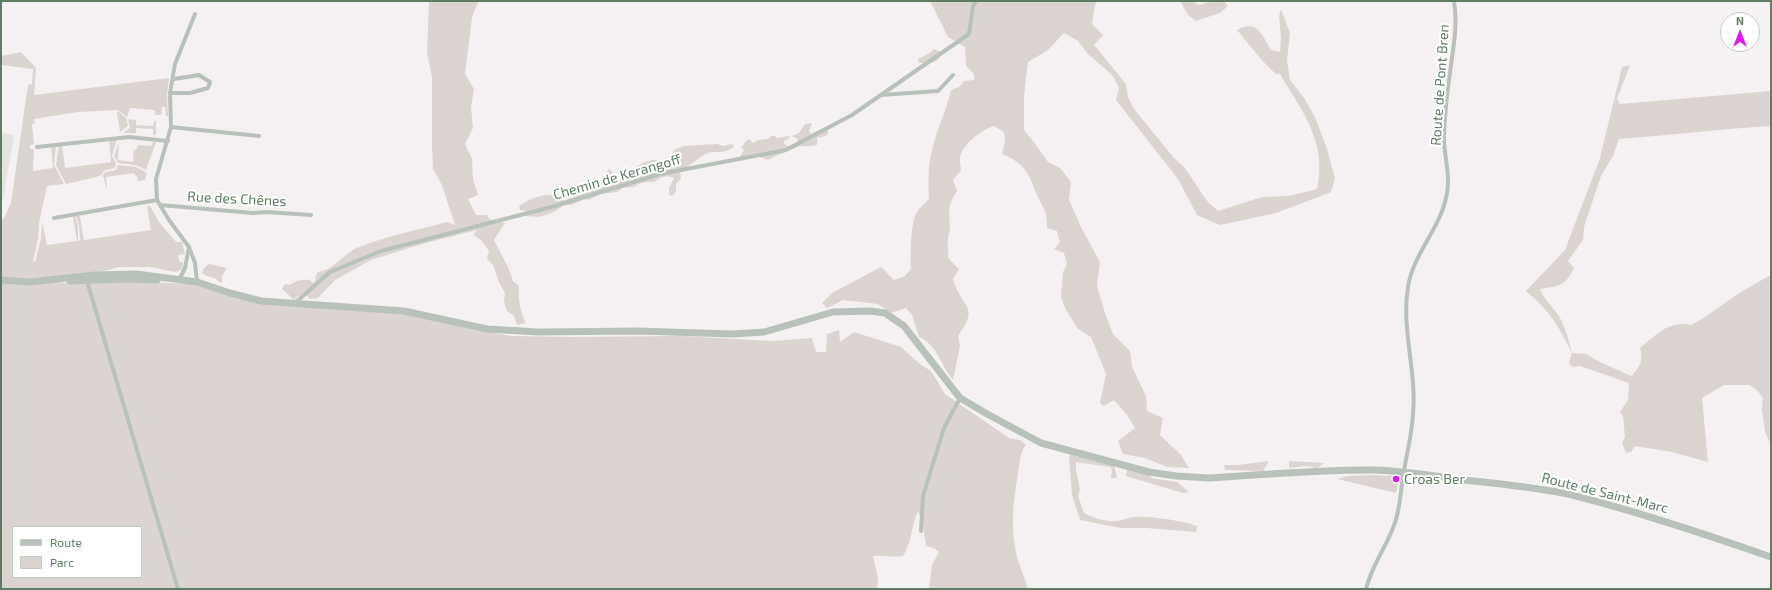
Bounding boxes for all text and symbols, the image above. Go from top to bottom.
north arrow [1720,12,1760,52]
text: N [1736,14,1744,27]
street label: Route de Pont Bren [1427,24,1453,146]
street label: Chemin de Kerangoff [551,151,683,203]
street label: Rue des Chênes [187,188,287,210]
street label: Route de Saint-Marc [1540,469,1670,517]
place label: Croas Ber [1404,471,1465,487]
marker: Croas Ber [1391,474,1401,484]
legend [12,526,142,578]
text: Route [50,535,82,549]
text: Parc [50,555,74,569]

